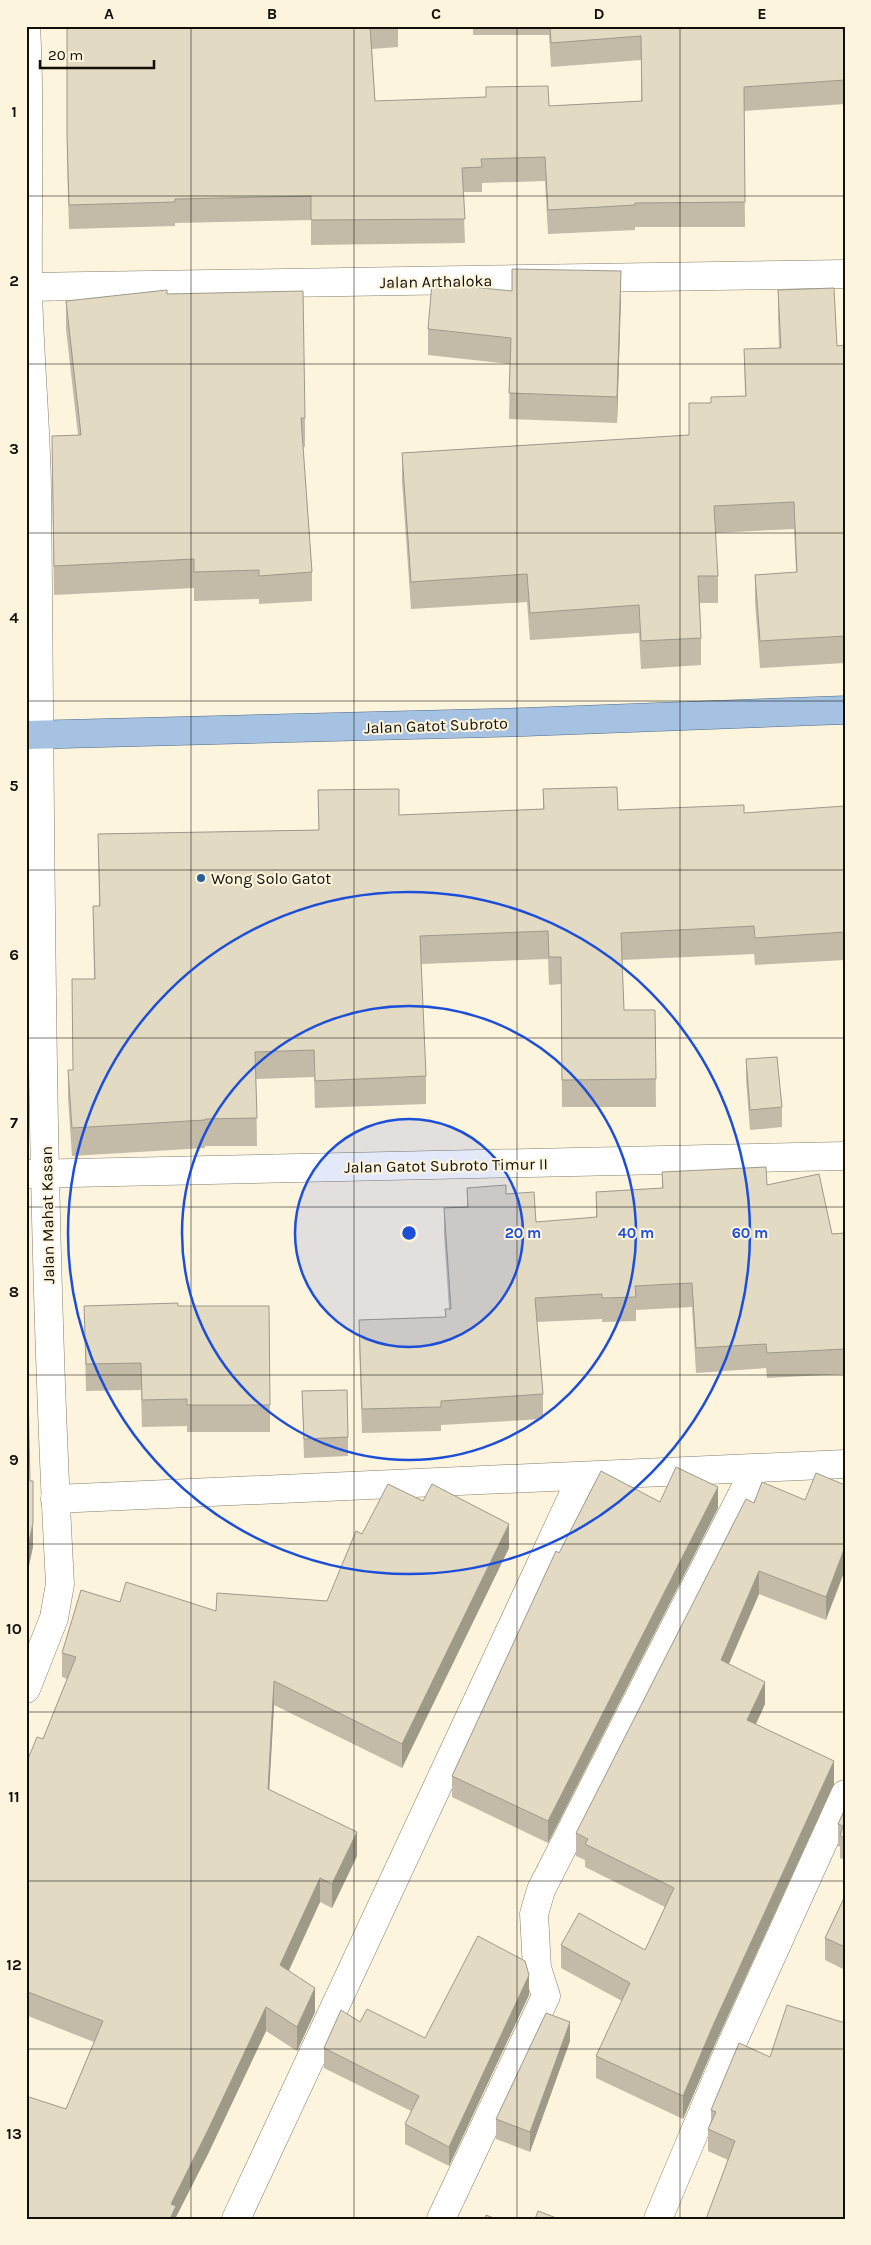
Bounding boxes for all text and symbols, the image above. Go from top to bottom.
text: A [104,4,114,23]
text: B [267,4,277,23]
text: C [431,4,441,23]
text: D [594,4,605,23]
text: E [757,4,767,23]
scale bar [40,38,154,70]
text: 20 m [48,46,83,64]
text: 1 [11,102,17,121]
text: 2 [9,271,19,290]
street label: Jalan Arthaloka [380,271,492,292]
text: 3 [9,439,19,458]
text: 4 [9,608,19,627]
street label: Jalan Gatot Subroto [364,713,508,738]
text: 5 [9,776,19,795]
place label: Wong Solo Gatot [211,869,331,888]
marker: Wong Solo Gatot [195,872,207,884]
text: 6 [9,945,19,964]
text: 7 [10,1113,18,1132]
street label: Jalan Mahat Kasan [37,1146,58,1284]
street label: Jalan Gatot Subroto Timur II [344,1154,548,1177]
centre of rings [400,1224,418,1242]
text: 20 m [505,1224,541,1242]
text: 40 m [618,1224,654,1242]
text: 60 m [732,1224,768,1242]
text: 8 [9,1282,19,1301]
text: 9 [9,1450,19,1469]
text: 10 [6,1619,22,1638]
text: 11 [8,1787,20,1806]
text: 12 [6,1955,22,1974]
text: 13 [6,2124,22,2143]

